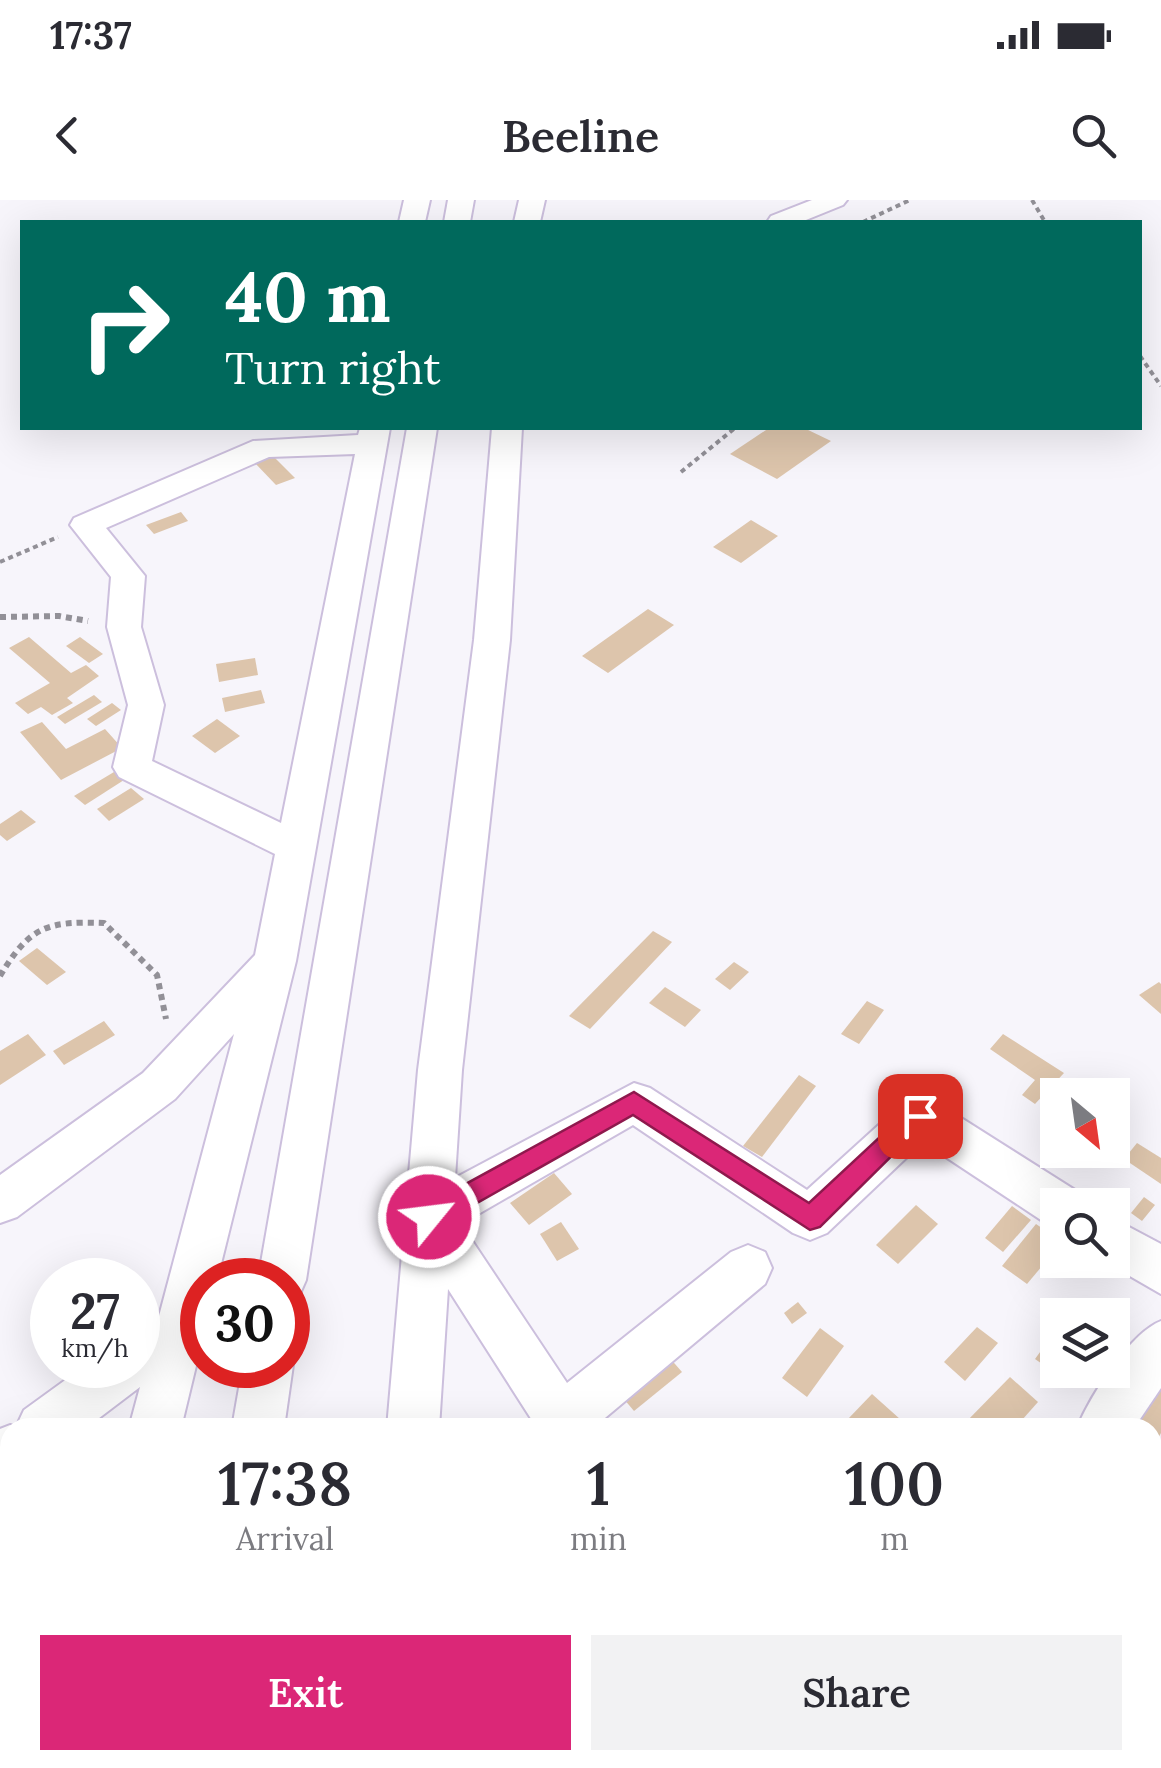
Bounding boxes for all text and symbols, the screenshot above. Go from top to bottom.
text: 17:37 [50,11,132,59]
text: Beeline [502,107,659,164]
icon: back [40,108,95,163]
icon: search [1066,108,1121,163]
text: 40 m [225,252,391,341]
icon: right [60,260,190,390]
text: Turn right [225,339,441,396]
pin [878,1074,963,1159]
north arrow [1040,1078,1130,1168]
map controls [1040,1078,1130,1388]
icon: arrive [893,1089,948,1144]
position arrow [377,1165,481,1269]
button: search [1040,1188,1130,1278]
speed limit sign: 30 [180,1258,310,1388]
text: 27 [70,1279,120,1343]
button: layers [1040,1298,1130,1388]
text: km/h [61,1332,129,1364]
text: 17:38 [218,1445,352,1521]
text: 1 [587,1445,610,1521]
text: 100 [845,1445,944,1521]
text: Arrival [236,1518,334,1559]
text: min [570,1518,627,1559]
text: m [880,1518,909,1559]
button: Exit [40,1635,571,1750]
button: Share [591,1635,1122,1750]

